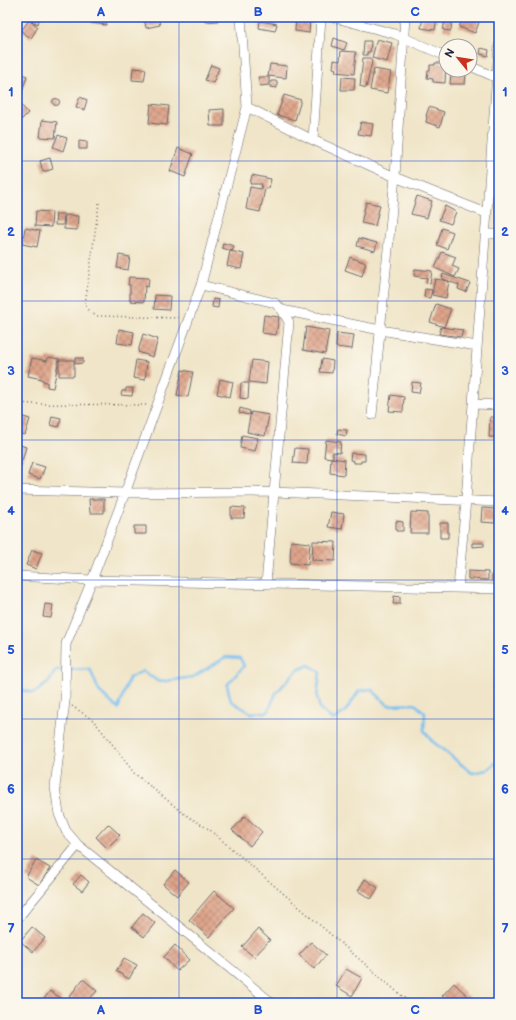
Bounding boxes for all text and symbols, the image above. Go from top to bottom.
text: A [96,4,105,20]
text: B [253,4,263,20]
text: C [410,4,420,20]
north arrow [438,38,478,78]
text: N [442,46,457,60]
text: 1 [8,84,14,100]
text: 1 [502,84,508,100]
text: 2 [7,224,15,240]
text: 2 [501,224,509,240]
text: 3 [7,363,15,379]
text: 3 [501,363,509,379]
text: 4 [7,503,15,519]
text: 4 [501,503,509,519]
text: 5 [7,642,15,658]
text: 5 [501,642,509,658]
text: 6 [7,781,15,797]
text: 6 [501,781,509,797]
text: 7 [7,921,15,937]
text: 7 [501,921,509,937]
text: A [96,1002,105,1018]
text: B [253,1002,263,1018]
text: C [410,1002,420,1018]

